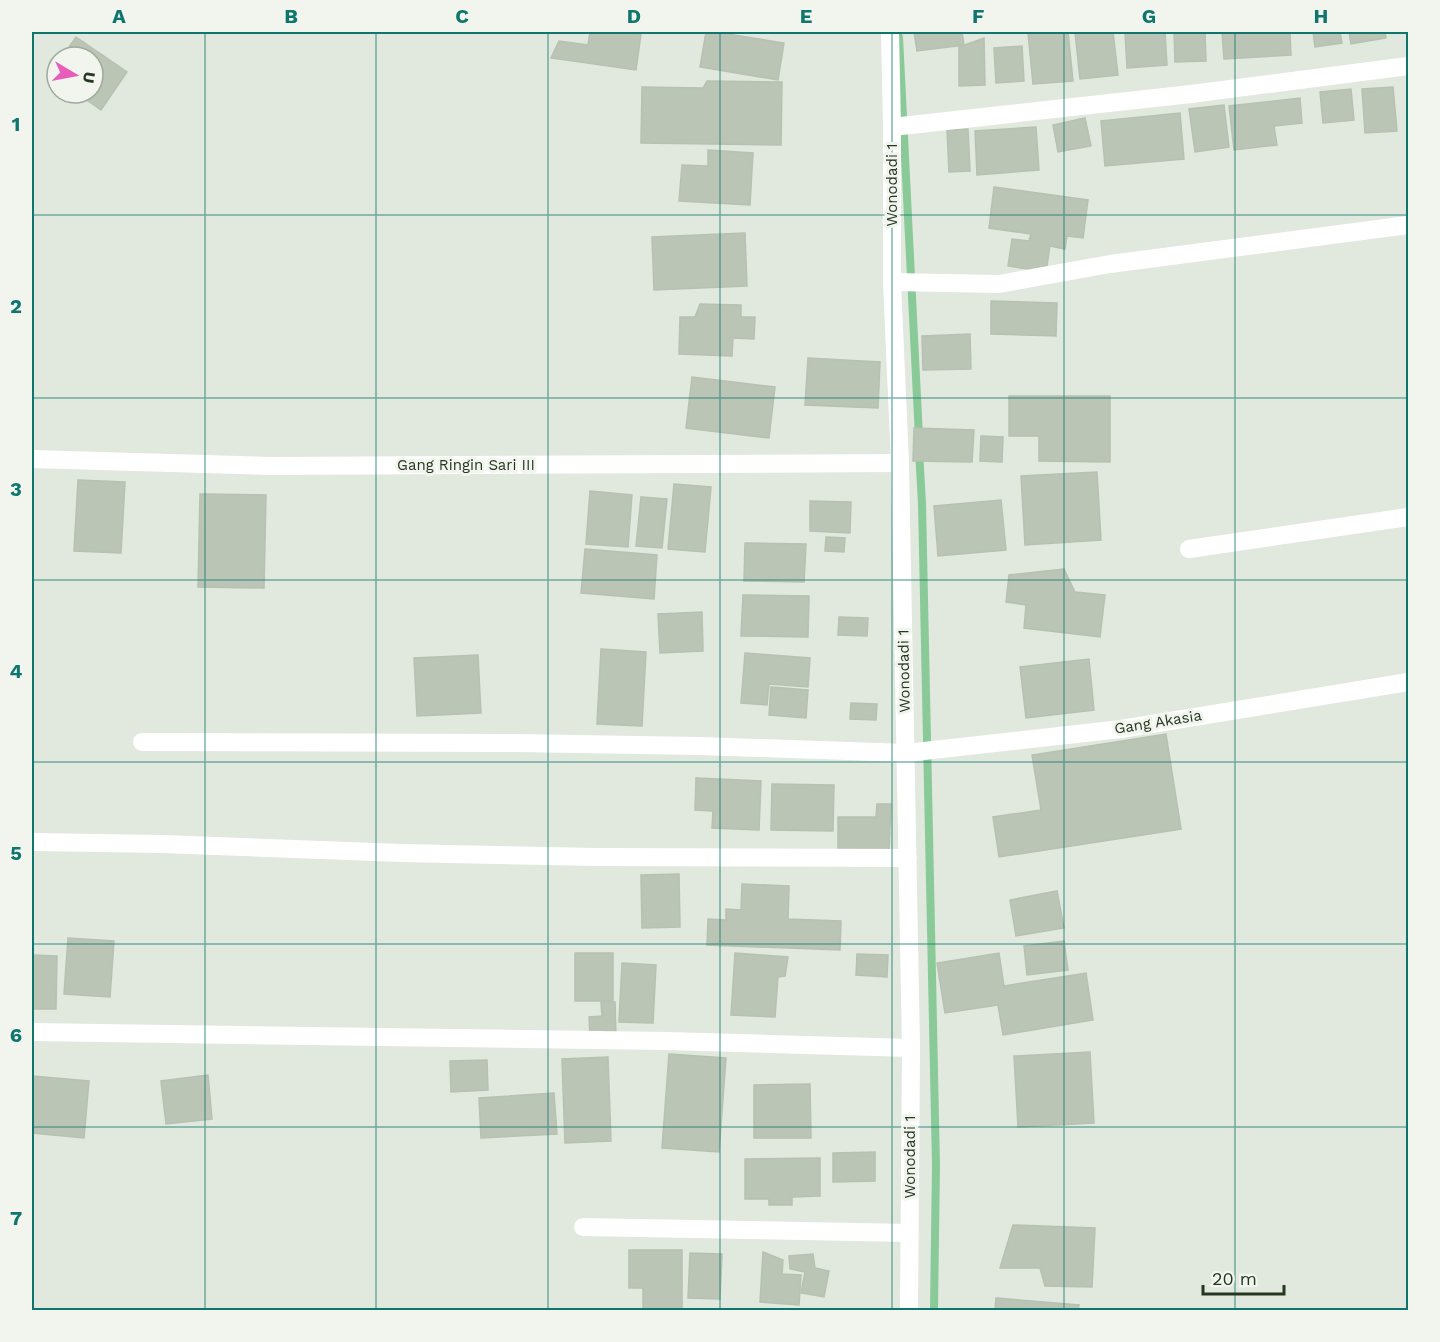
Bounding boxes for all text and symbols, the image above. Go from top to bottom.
text: A [112,4,126,28]
text: B [284,4,298,28]
text: C [455,4,469,28]
text: D [627,4,641,28]
text: E [800,4,812,28]
text: F [972,4,984,28]
text: G [1142,4,1156,28]
text: H [1314,4,1328,28]
north arrow [45,45,105,105]
text: U [79,70,100,85]
text: 1 [12,112,20,136]
street label: Wonodadi 1 [883,143,901,227]
text: 2 [10,294,22,318]
street label: Gang Ringin Sari III [397,456,535,474]
text: 3 [10,477,22,501]
street label: Wonodadi 1 [894,629,914,713]
text: 4 [10,659,23,683]
street label: Gang Akasia [1113,706,1203,738]
text: 5 [10,841,22,865]
text: 6 [10,1023,22,1047]
street label: Wonodadi 1 [901,1115,919,1199]
text: 7 [10,1206,22,1230]
scale bar [1203,1258,1284,1296]
text: 20 m [1212,1268,1257,1289]

